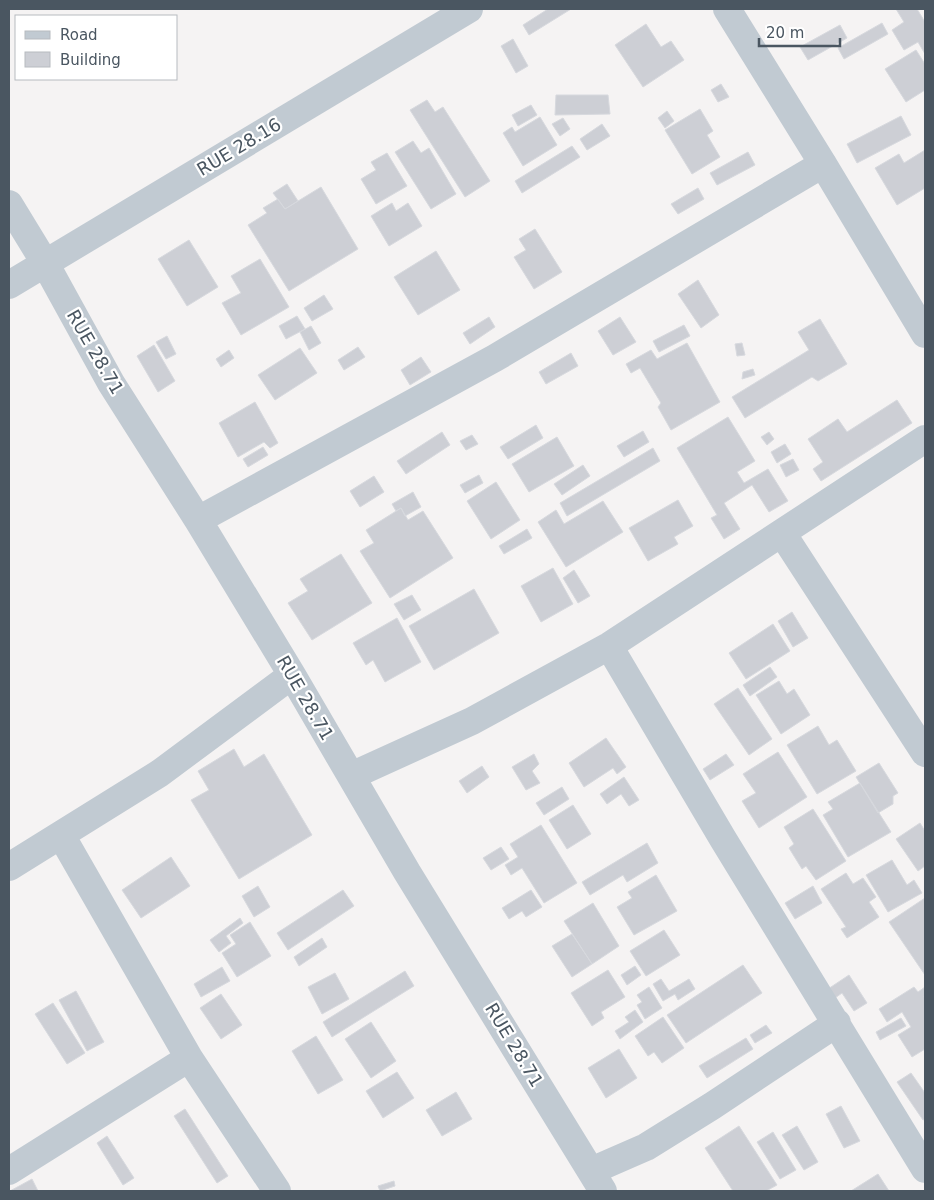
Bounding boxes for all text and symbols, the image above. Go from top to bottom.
legend [15,15,178,80]
scale bar [759,15,840,47]
text: 20 m [766,24,804,42]
text: Road [60,26,98,44]
text: Building [60,51,121,69]
street label: RUE 28.16 [193,113,285,180]
street label: RUE 28.71 [63,306,128,398]
street label: RUE 28.71 [273,652,338,744]
street label: RUE 28.71 [481,999,548,1091]

